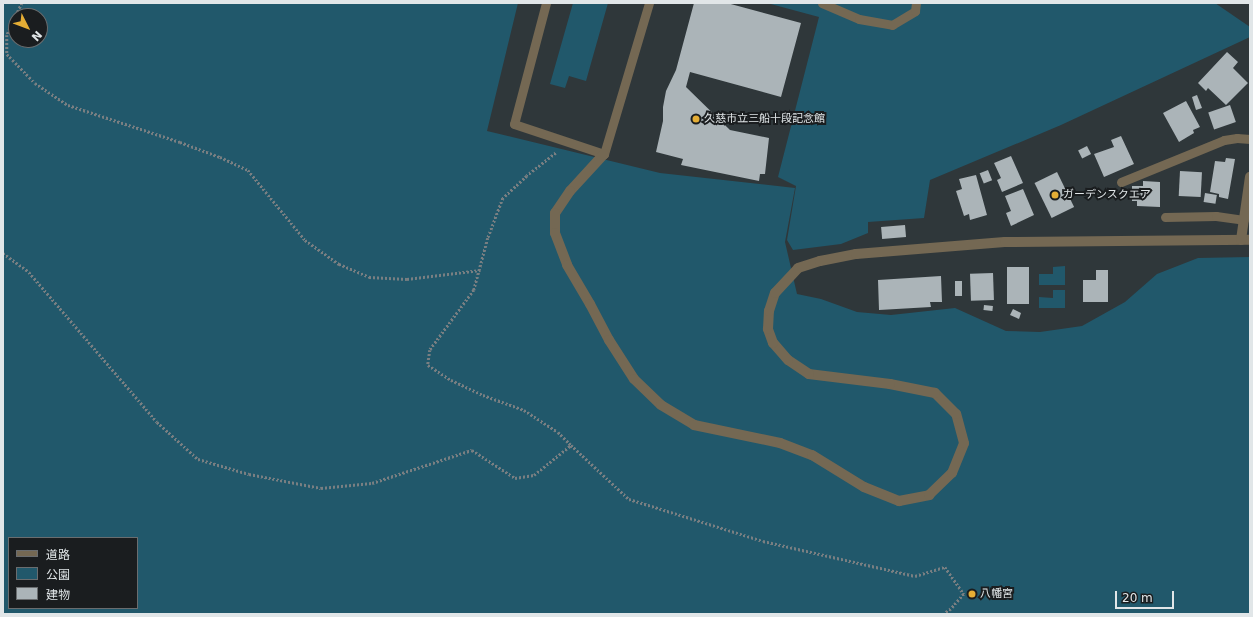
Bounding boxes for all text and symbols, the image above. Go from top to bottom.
north arrow [8,8,48,48]
text: N [29,28,44,43]
place label: 久慈市立三船十段記念館 [704,112,825,126]
marker: 久慈市立三船十段記念館 [691,114,701,124]
place label: ガーデンスクエア [1063,188,1151,202]
marker: ガーデンスクエア [1050,190,1060,200]
legend [8,537,138,609]
text: 道路 [46,548,70,562]
text: 公園 [46,568,70,582]
scale bar [1117,583,1176,609]
place label: 八幡宮 [980,587,1013,601]
text: 建物 [46,588,70,602]
marker: 八幡宮 [967,589,977,599]
text: 20 m [1122,591,1153,605]

